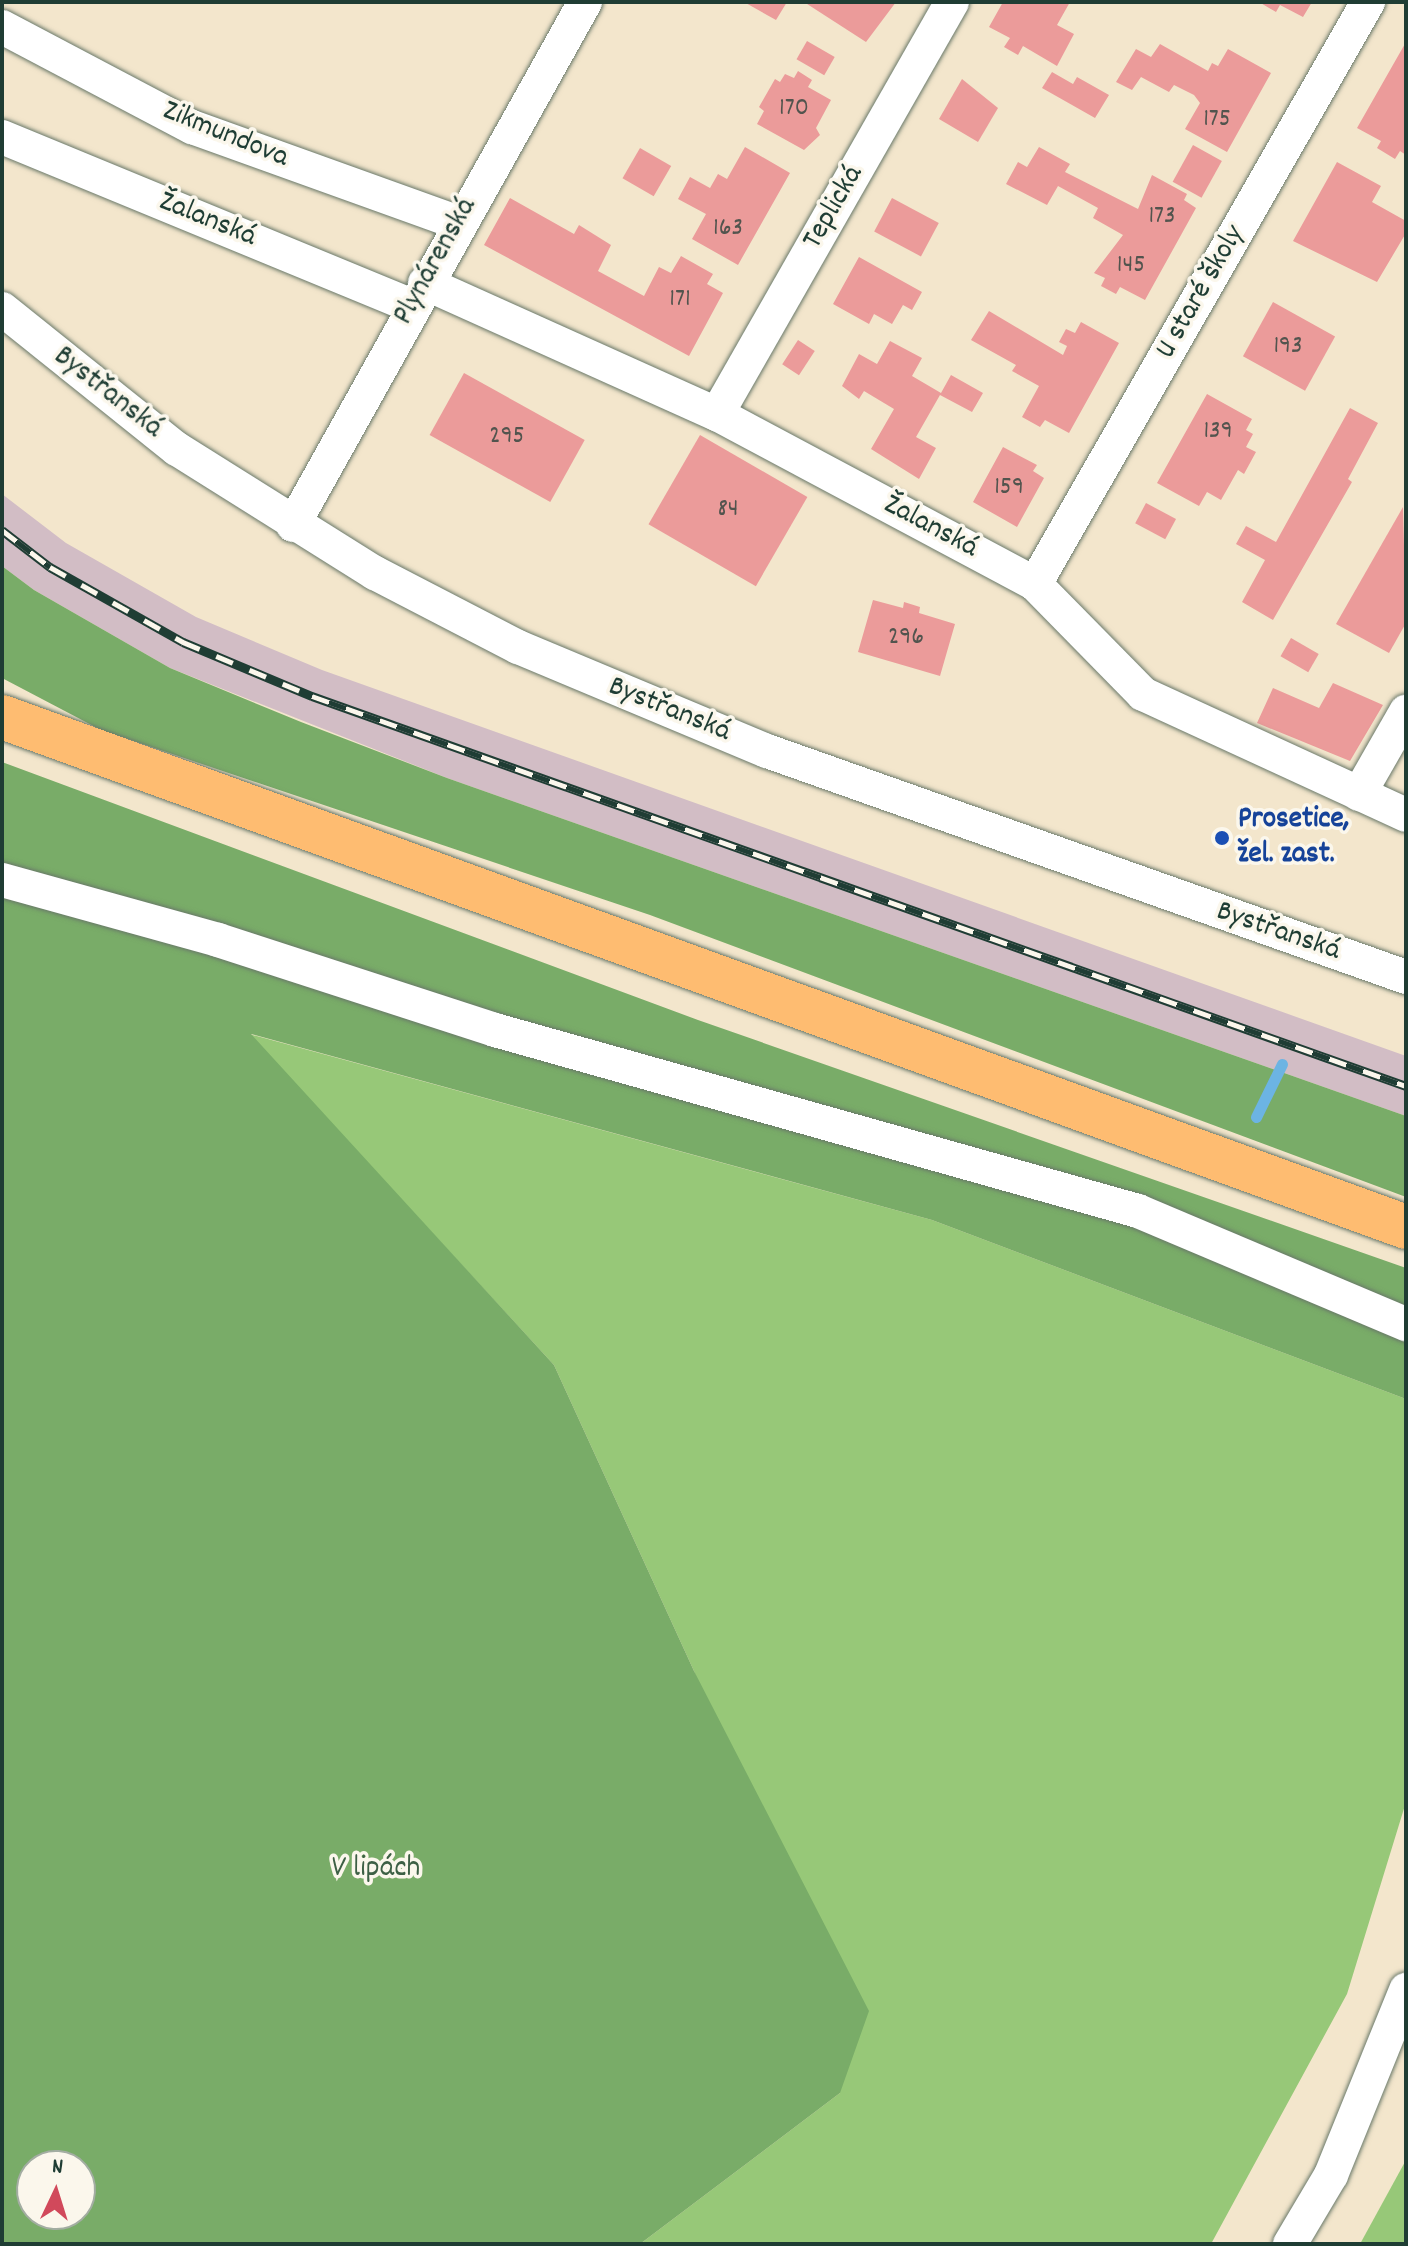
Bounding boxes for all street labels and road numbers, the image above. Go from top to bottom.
street label: Zikmundova [157,95,293,177]
street label: Teplická [797,160,873,256]
street label: Žalanská [153,185,261,257]
street label: Plynárenská [387,192,487,332]
street label: U staré školy [1149,220,1255,366]
street label: Bystřanská [45,340,169,448]
street label: Žalanská [876,488,984,568]
street label: Bystřanská [602,670,736,752]
street label: Bystřanská [1211,895,1345,971]

